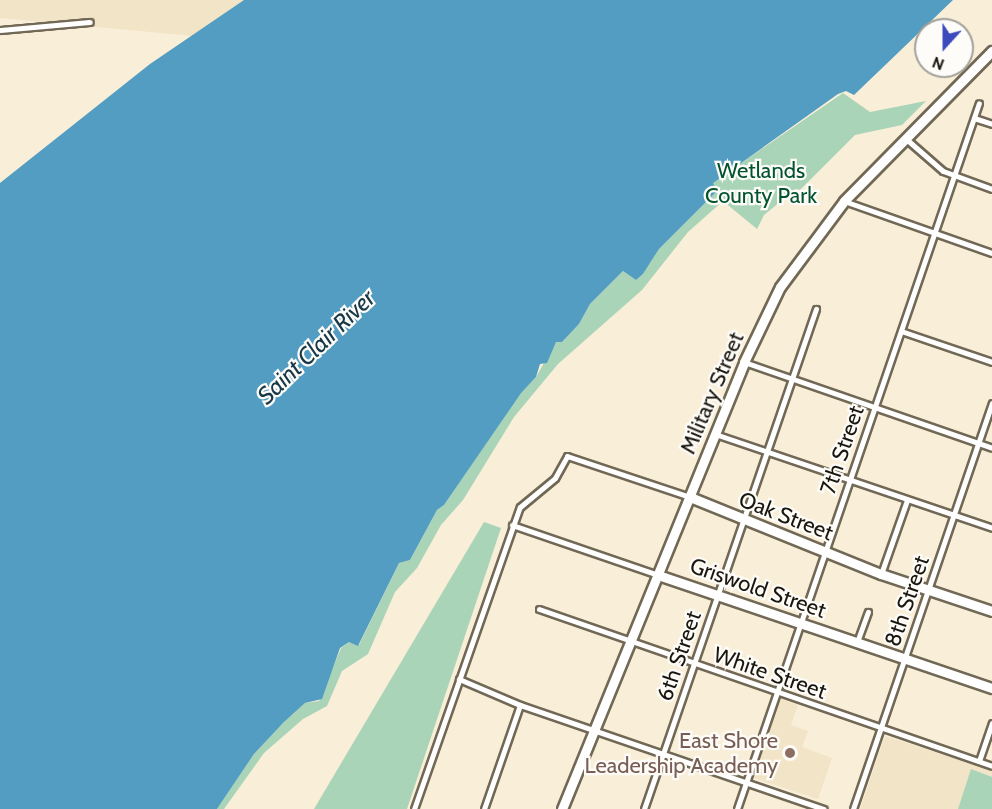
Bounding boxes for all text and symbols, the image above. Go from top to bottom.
north arrow [914,18,974,78]
text: N [929,53,947,74]
park label: Wetlands County Park [705,157,817,208]
water label: Saint Clair River [251,284,381,410]
street label: Military Street [675,328,749,458]
street label: 7th Street [815,402,869,498]
street label: Oak Street [735,486,837,546]
street label: Griswold Street [687,552,829,624]
street label: 8th Street [879,552,935,650]
street label: 6th Street [651,608,707,704]
street label: White Street [710,641,830,705]
place label: East Shore Leadership Academy [585,727,778,778]
marker: East Shore Leadership Academy [783,746,797,760]

